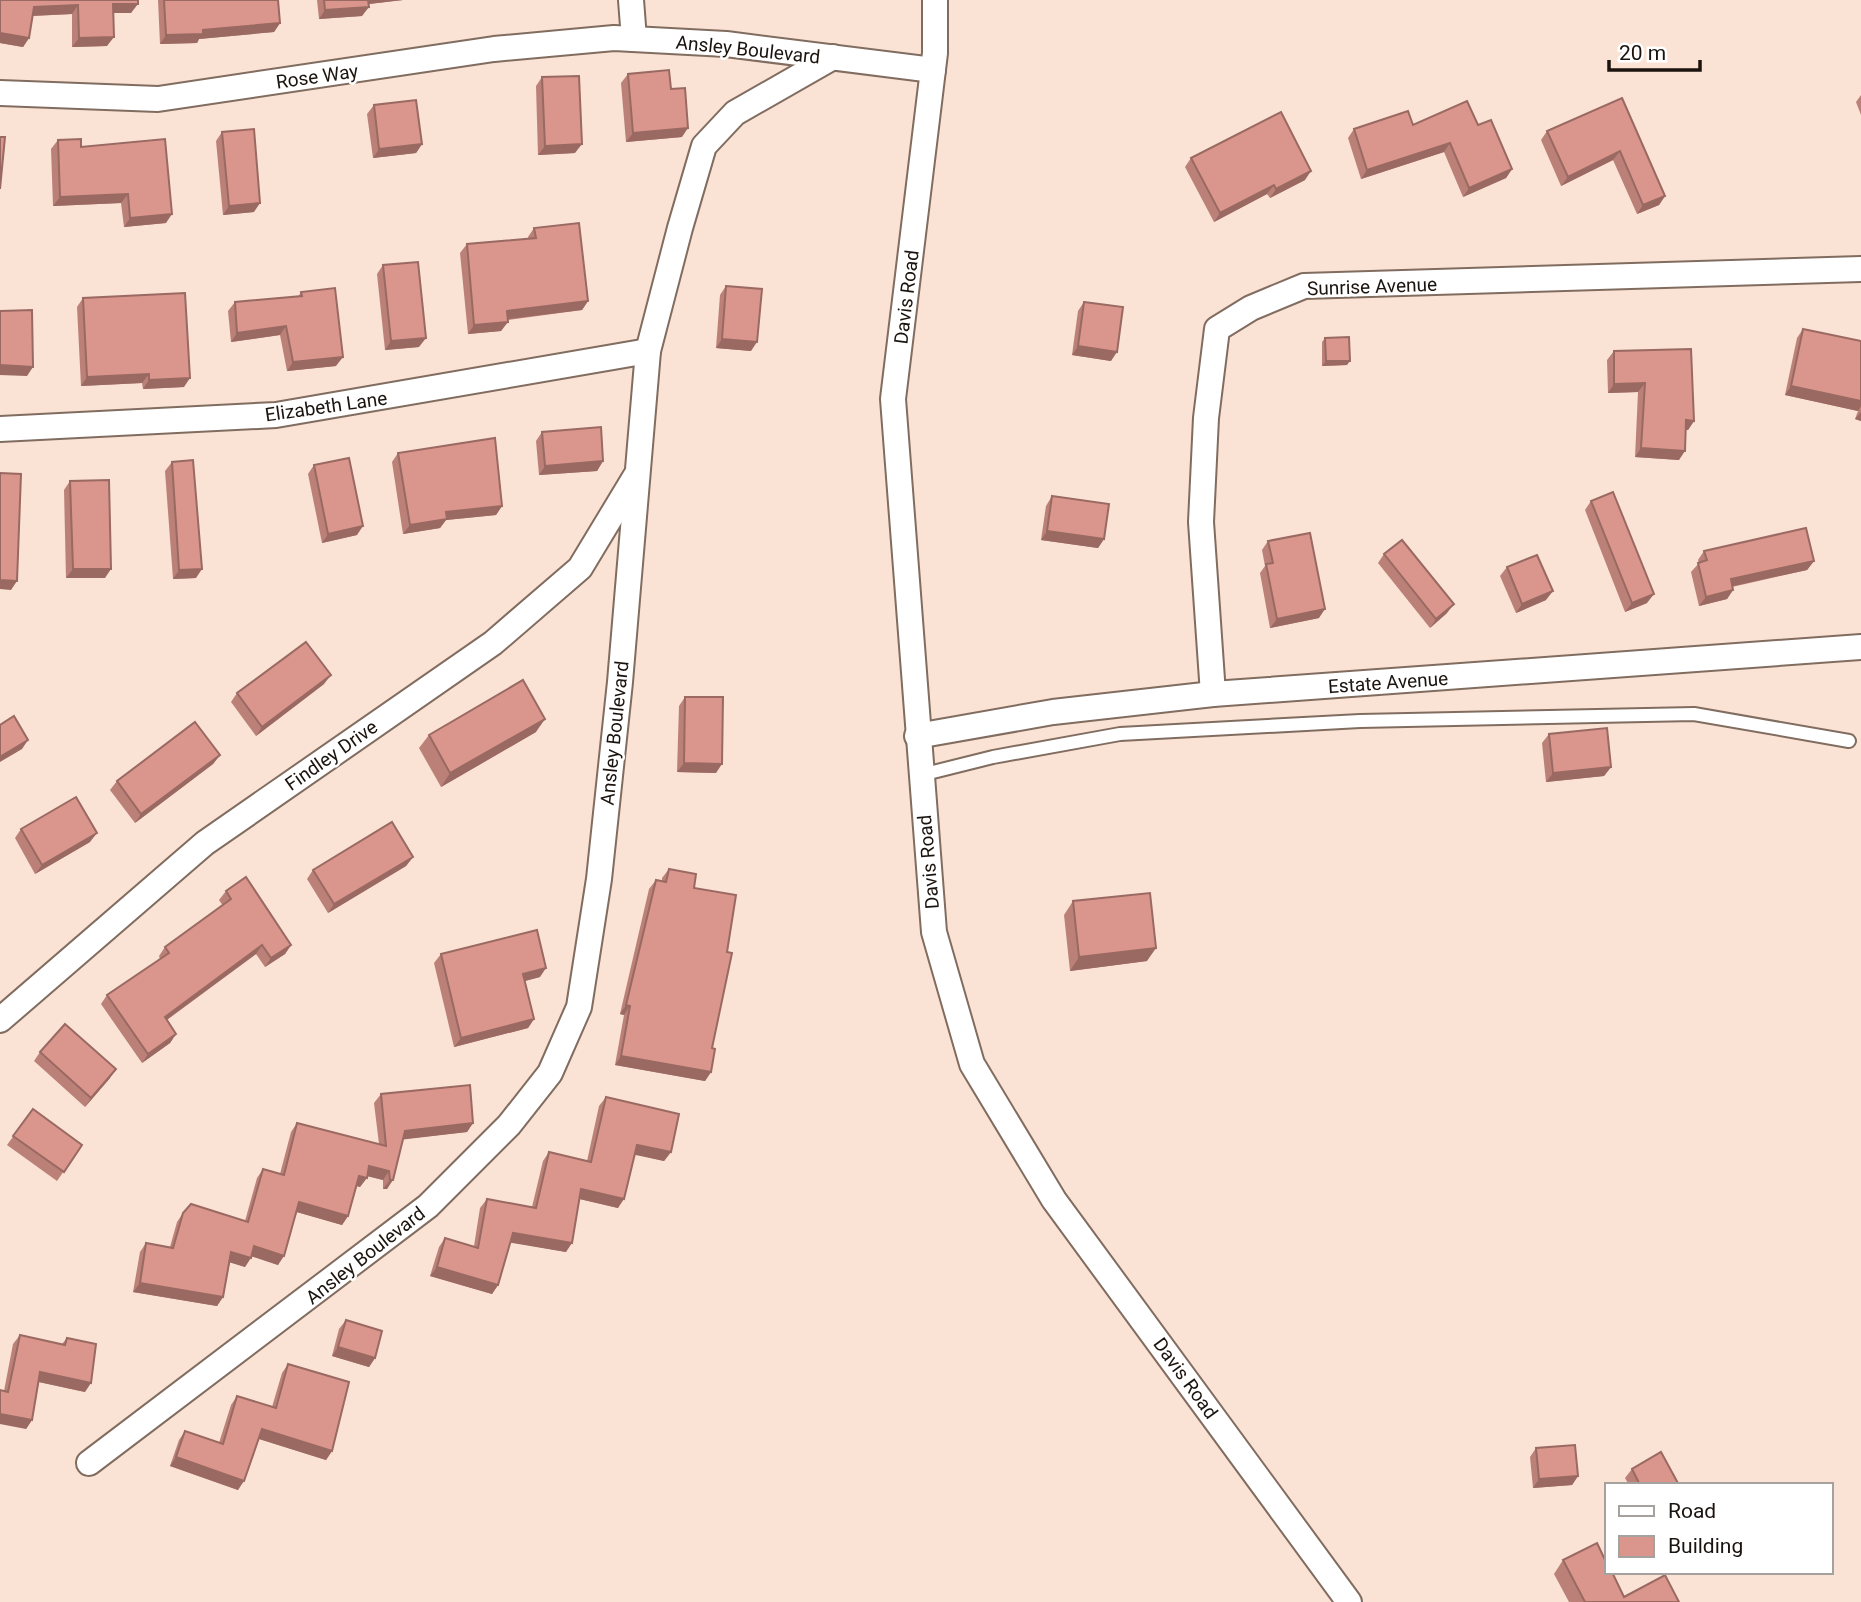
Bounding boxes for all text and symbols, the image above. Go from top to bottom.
scale bar [1609,28,1700,72]
street label: Ansley Boulevard [675,30,821,69]
text: 20 m [1619,41,1666,65]
street label: Rose Way [274,59,360,94]
street label: Davis Road [889,249,924,345]
street label: Sunrise Avenue [1307,273,1437,300]
street label: Elizabeth Lane [264,387,389,426]
street label: Ansley Boulevard [595,660,634,806]
street label: Estate Avenue [1327,667,1449,698]
street label: Findley Drive [281,715,382,796]
street label: Davis Road [913,814,944,910]
street label: Ansley Boulevard [301,1202,430,1309]
street label: Davis Road [1148,1333,1223,1423]
legend [1605,1483,1833,1574]
text: Road [1668,1499,1716,1523]
text: Building [1668,1534,1743,1558]

